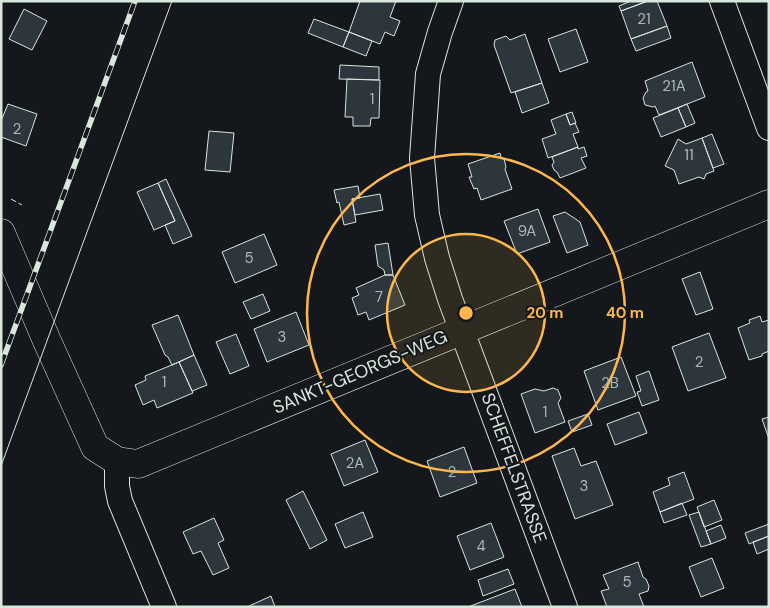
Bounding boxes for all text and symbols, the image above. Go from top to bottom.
house number: 21 [637,9,651,29]
house number: 21A [662,76,686,96]
house number: 1 [370,89,374,109]
house number: 2 [13,119,21,139]
house number: 11 [684,145,694,165]
house number: 9A [518,221,536,241]
house number: 5 [244,248,254,268]
house number: 7 [375,287,383,307]
text: 20 m [527,303,563,323]
text: 40 m [606,303,644,323]
centre of rings [457,304,475,322]
street label: SANKT-GEORGS-WEG [269,324,451,420]
house number: 3 [278,327,286,347]
house number: 2 [695,352,703,372]
house number: 1 [162,372,166,392]
house number: 2B [601,373,619,393]
street label: SCHEFFELSTRASSE [476,390,552,546]
house number: 1 [543,402,547,422]
house number: 2A [346,453,364,473]
house number: 2 [448,462,456,482]
house number: 3 [580,476,588,496]
house number: 4 [476,536,486,556]
house number: 5 [622,572,632,592]

